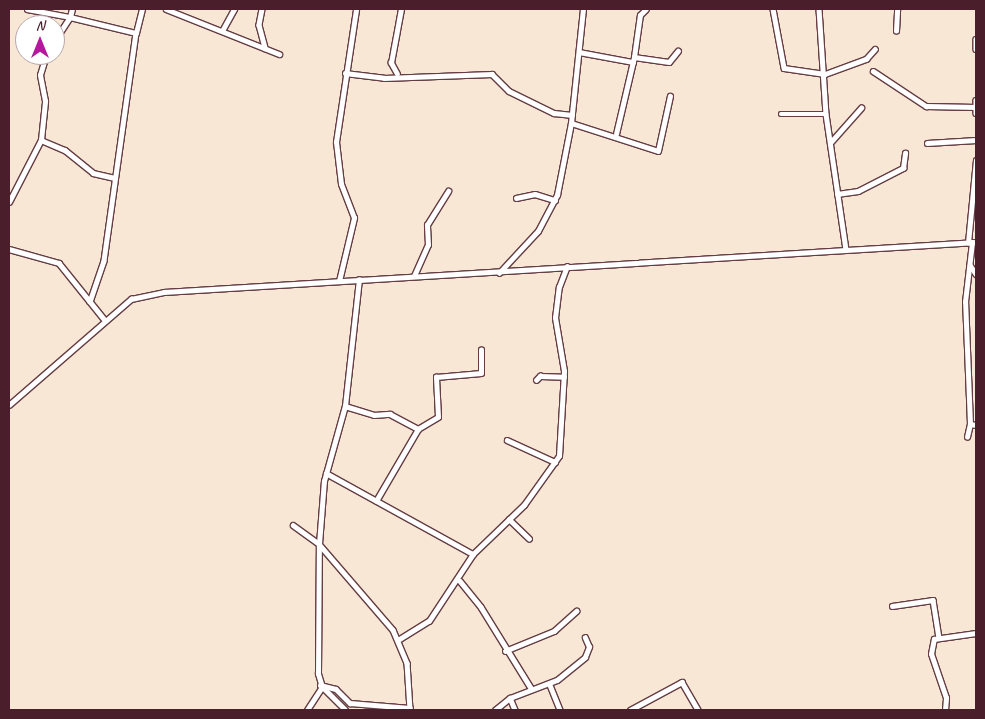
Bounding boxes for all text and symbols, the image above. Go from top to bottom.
north arrow [15,15,65,65]
text: N [36,17,44,34]

